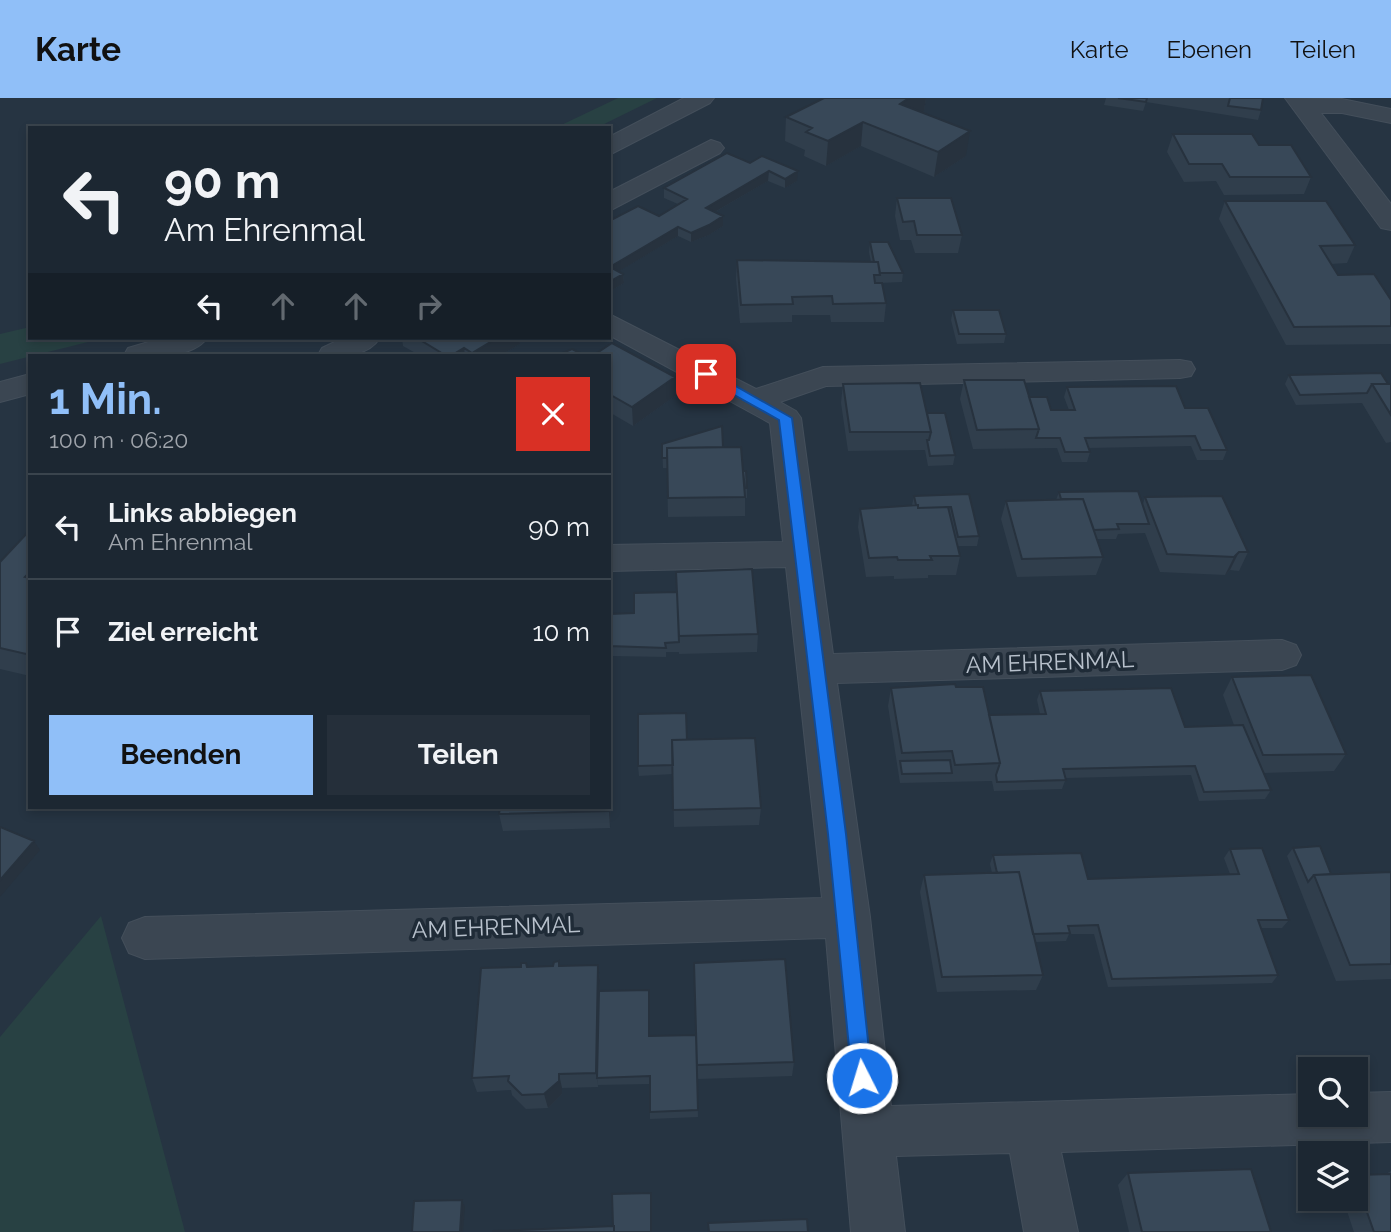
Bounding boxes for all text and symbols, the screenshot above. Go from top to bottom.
text: Karte [35,30,121,69]
text: Karte [1070,35,1129,64]
text: Ebenen [1167,35,1252,64]
text: Teilen [1290,35,1356,64]
text: 90 m [164,152,280,209]
icon: left [49,154,140,245]
text: Am Ehrenmal [164,211,365,248]
icon: left [191,287,229,325]
icon: ahead [264,287,302,325]
icon: ahead [337,287,375,325]
icon: right [410,287,448,325]
pin [676,344,736,404]
icon: arrive [687,355,725,393]
text: 1 Min. [49,375,162,424]
button: close [516,377,590,451]
text: 100 m · 06:20 [49,426,188,453]
text: Links abbiegen [108,498,297,528]
icon: left [49,508,87,546]
text: 90 m [528,512,590,542]
text: Am Ehrenmal [108,528,253,555]
icon: arrive [49,613,87,651]
text: Ziel erreicht [108,617,258,647]
text: 10 m [532,617,590,647]
street label: AM EHRENMAL [965,645,1135,678]
button: Beenden [49,715,313,795]
button: Teilen [327,715,590,795]
street label: AM EHRENMAL [411,910,581,943]
position arrow [825,1041,899,1115]
map controls [1298,1057,1368,1211]
button: search [1298,1057,1368,1127]
button: layers [1298,1141,1368,1211]

